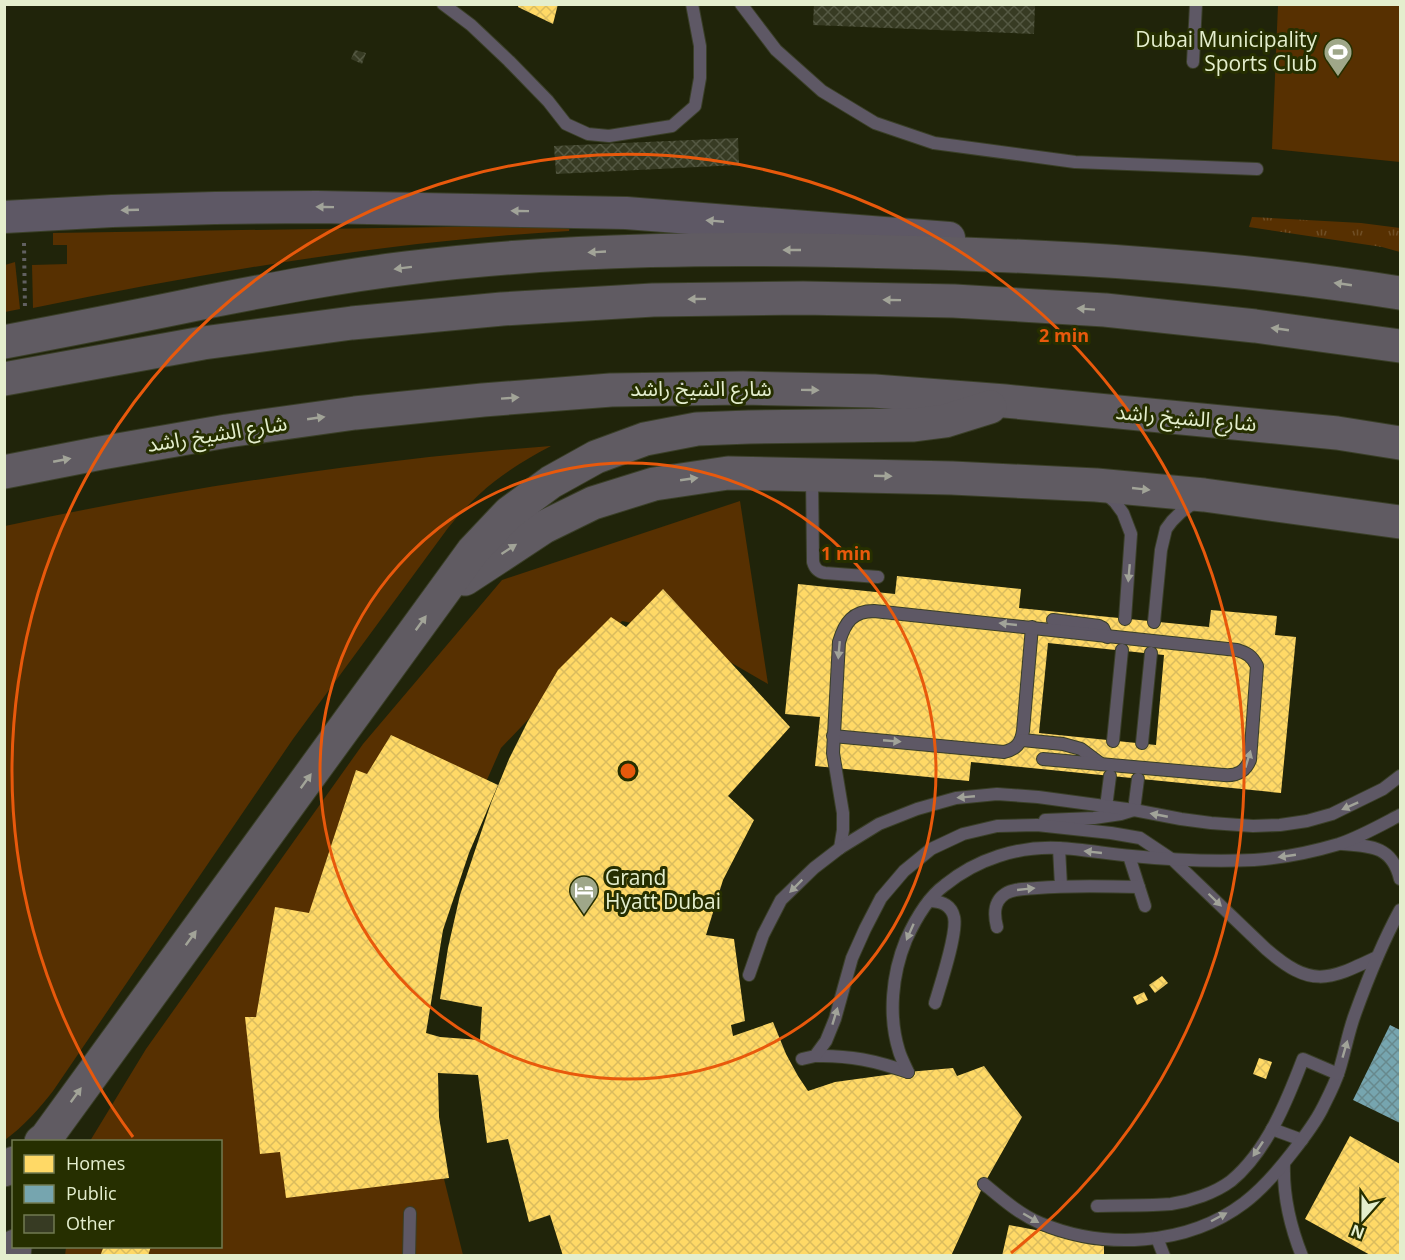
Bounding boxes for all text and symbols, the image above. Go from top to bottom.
place label: Dubai Municipality Sports Club [1135,25,1317,77]
sports icon: Dubai Municipality Sports Club [1322,36,1354,78]
one-way arrow [315,203,334,212]
one-way arrow [120,206,139,215]
one-way arrow [510,207,529,216]
one-way arrow [705,216,724,225]
one-way arrow [783,245,802,255]
one-way arrow [588,248,607,257]
one-way arrow [393,264,412,273]
one-way arrow [1333,280,1352,289]
one-way arrow [687,294,706,304]
one-way arrow [882,295,901,304]
one-way arrow [1077,304,1096,314]
text: 2 min [1039,323,1089,347]
one-way arrow [1271,325,1290,334]
street label: شارع الشيخ راشد [630,374,772,404]
one-way arrow [800,385,819,394]
one-way arrow [501,393,520,402]
street label: شارع الشيخ راشد [1114,397,1258,439]
street label: شارع الشيخ راشد [145,408,289,460]
one-way arrow [307,414,326,423]
one-way arrow [53,455,71,465]
one-way arrow [874,472,893,481]
one-way arrow [680,474,699,483]
one-way arrow [1132,484,1151,494]
text: 1 min [821,541,871,565]
one-way arrow [501,544,518,555]
one-way arrow [1124,563,1134,582]
one-way arrow [415,616,427,631]
one-way arrow [998,619,1017,629]
one-way arrow [834,641,844,660]
one-way arrow [882,736,901,746]
one-way arrow [1244,750,1253,768]
centre of rings [618,761,638,781]
one-way arrow [300,773,312,788]
one-way arrow [956,792,975,802]
one-way arrow [1341,801,1359,811]
one-way arrow [1149,810,1168,819]
one-way arrow [1083,847,1102,856]
one-way arrow [1277,851,1296,860]
place label: Grand Hyatt Dubai [605,863,721,915]
hotel icon: Grand Hyatt Dubai [568,874,600,916]
one-way arrow [788,879,803,893]
one-way arrow [1016,884,1035,894]
one-way arrow [1208,893,1222,907]
one-way arrow [905,924,915,942]
one-way arrow [185,930,198,946]
one-way arrow [831,1007,840,1025]
one-way arrow [1341,1040,1350,1058]
one-way arrow [70,1088,82,1104]
legend [12,1140,222,1248]
one-way arrow [1253,1140,1264,1157]
text: Homes [66,1151,125,1175]
text: Public [66,1181,117,1205]
north arrow [1333,1188,1393,1248]
text: Other [66,1211,116,1235]
one-way arrow [1023,1212,1040,1222]
one-way arrow [1211,1212,1228,1222]
text: N [1348,1219,1368,1245]

